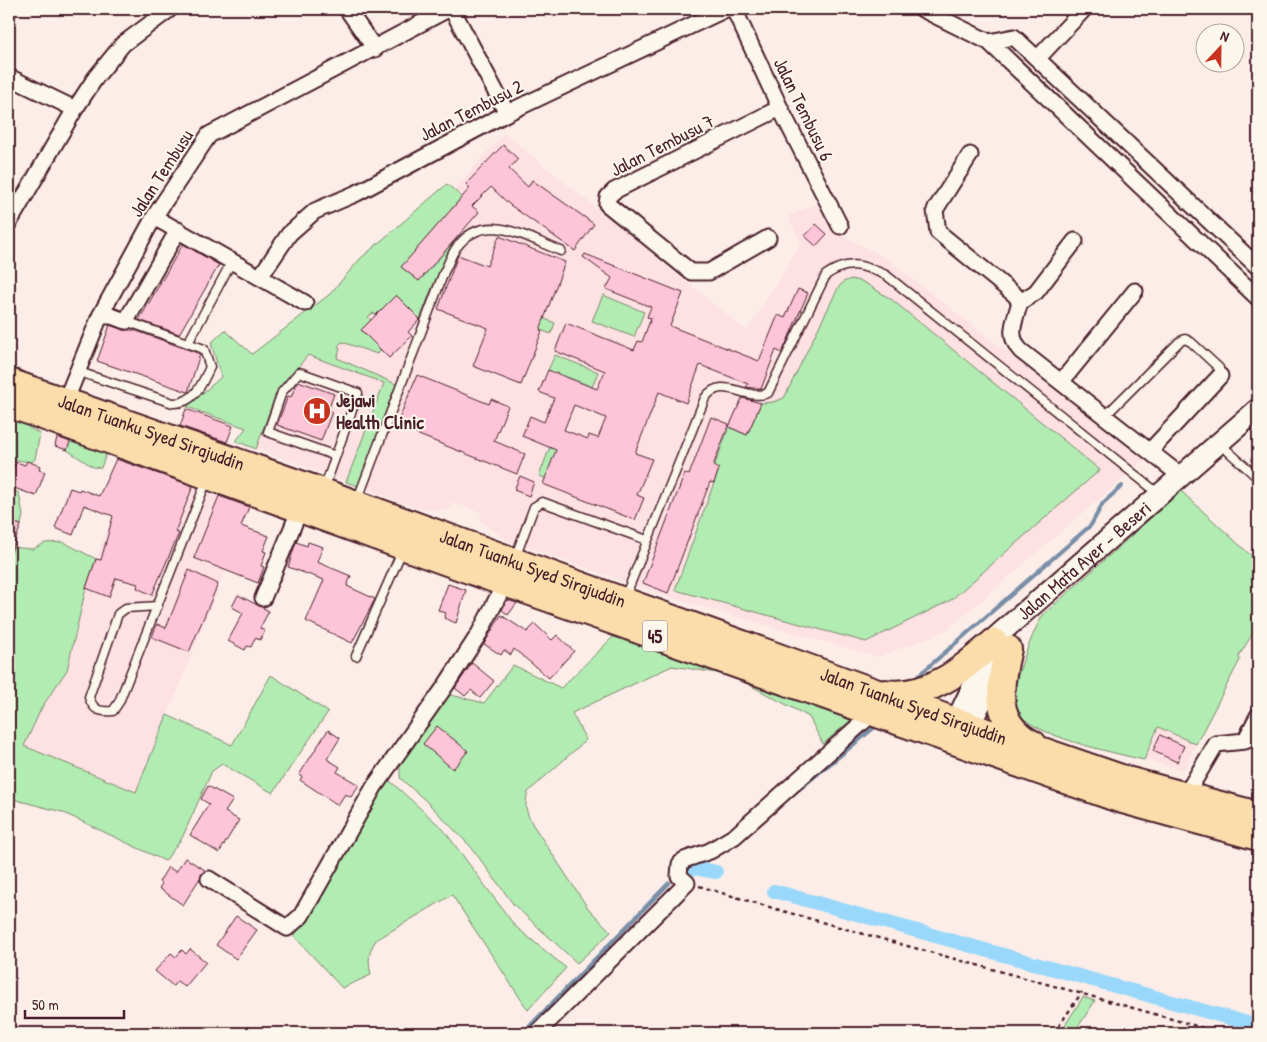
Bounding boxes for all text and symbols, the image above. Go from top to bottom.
north arrow [1194,22,1244,72]
text: N [1218,25,1233,46]
street label: Jalan Tembusu 6 [768,53,840,165]
street label: Jalan Tembusu 2 [415,73,527,147]
street label: Jalan Tembusu 7 [606,108,718,182]
street label: Jalan Tembusu [123,124,199,222]
street label: Jalan Tuanku Syed Sirajuddin [55,387,248,477]
place label: Jejawi Health Clinic [336,387,424,435]
hospital icon: Jejawi Health Clinic [302,396,332,426]
street label: Jalan Mata Ayer – Beseri [1011,495,1157,626]
street label: Jalan Tuanku Syed Sirajuddin [436,522,630,614]
road number: 45 [642,620,668,652]
street label: Jalan Tuanku Syed Sirajuddin [817,660,1010,751]
scale bar [25,987,124,1019]
text: 50 m [32,994,59,1015]

